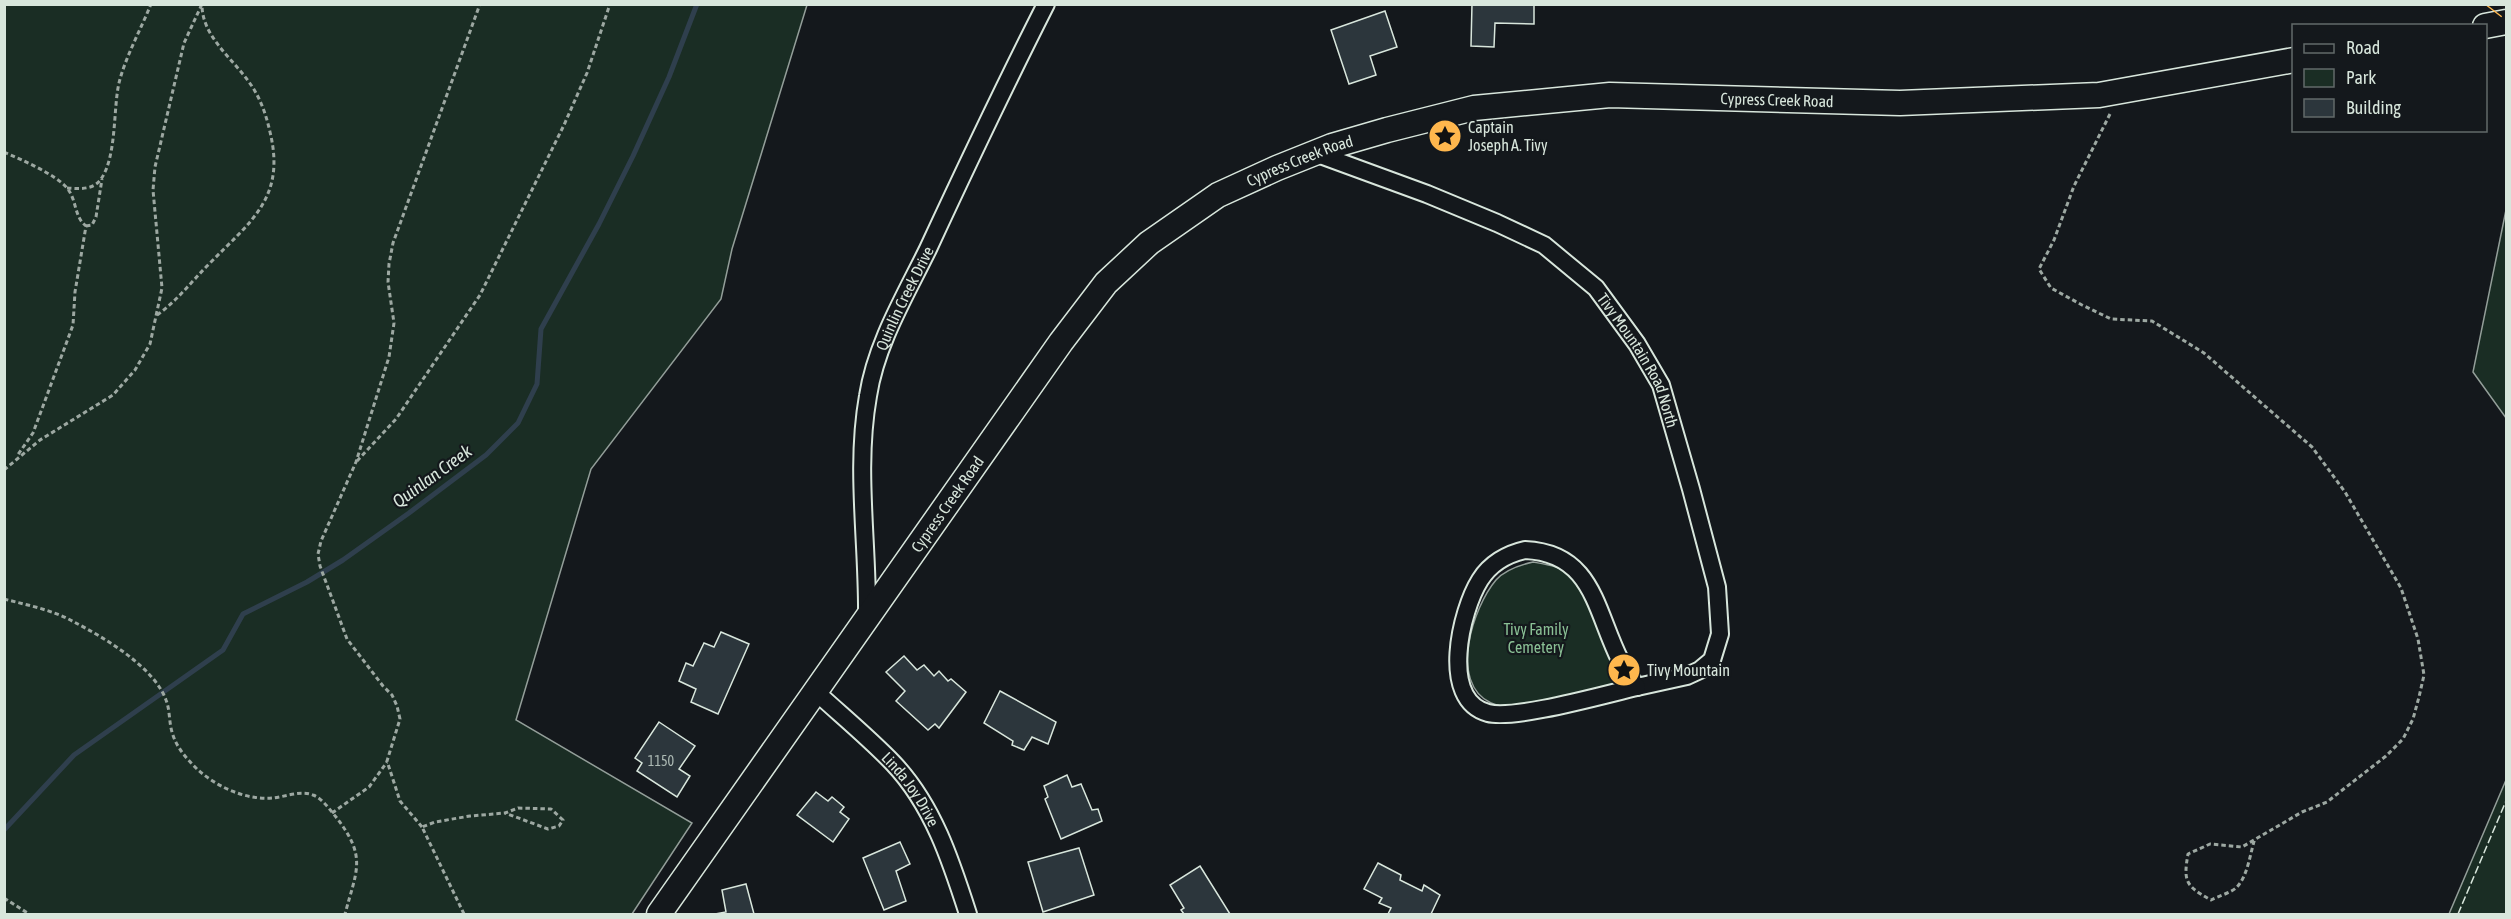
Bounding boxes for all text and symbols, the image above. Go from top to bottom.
legend [2292,24,2487,132]
text: Road [2346,37,2380,58]
text: Park [2346,67,2376,88]
street label: Cypress Creek Road [1720,89,1834,110]
text: Building [2346,97,2401,118]
place icon: Captain Joseph A. Tivy [1427,118,1463,154]
place label: Captain Joseph A. Tivy [1468,118,1548,155]
street label: Cypress Creek Road [1244,131,1355,190]
street label: Quinlin Creek Drive [872,243,937,353]
street label: Tivy Mountain Road North [1594,290,1682,429]
water label: Quinlan Creek [388,440,477,512]
street label: Cypress Creek Road [907,453,987,556]
park label: Tivy Family Cemetery [1503,620,1569,657]
place icon: Tivy Mountain [1606,652,1642,688]
place label: Tivy Mountain [1647,661,1730,680]
street label: Linda Joy Drive [878,748,943,829]
house number: 1150 [648,753,675,769]

